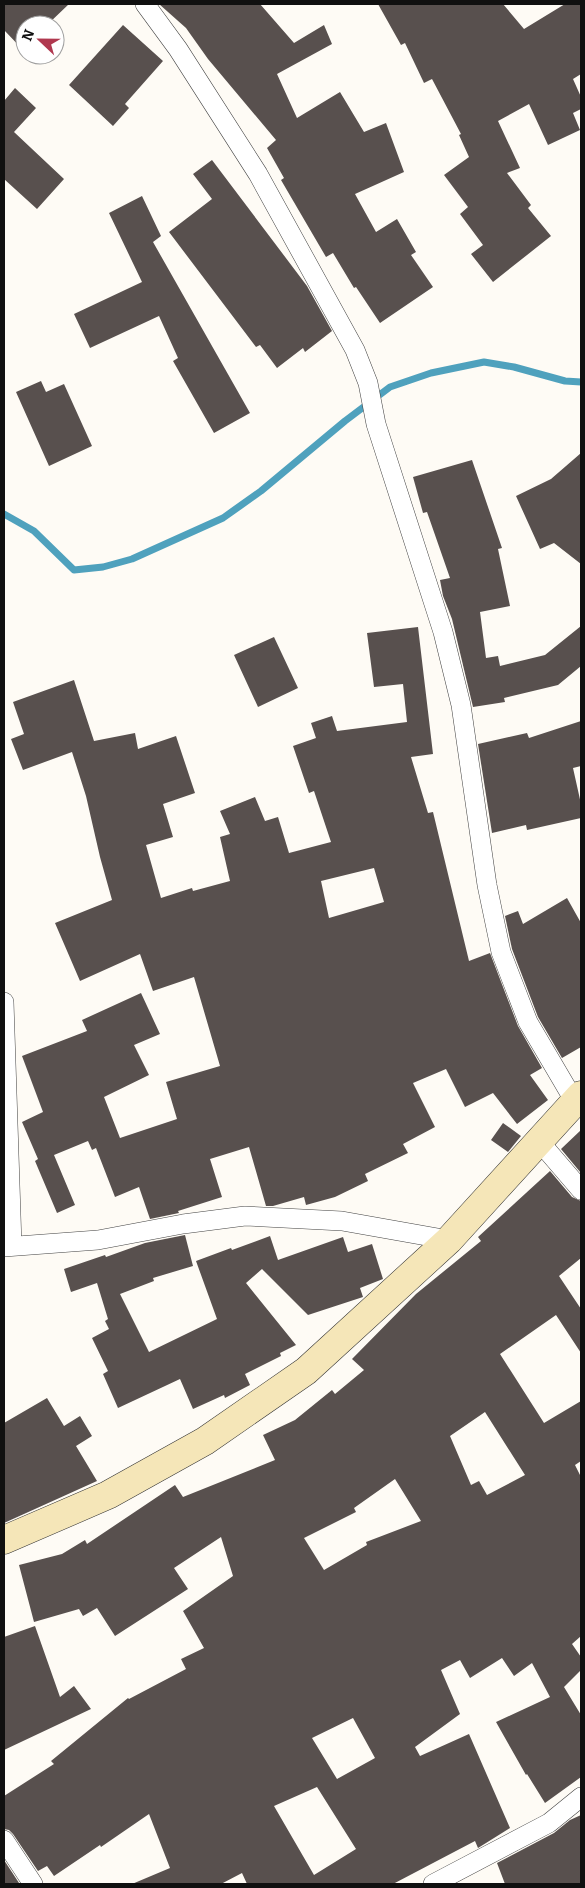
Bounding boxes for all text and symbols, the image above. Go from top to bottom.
north arrow [15,15,65,65]
text: N [19,27,38,44]

